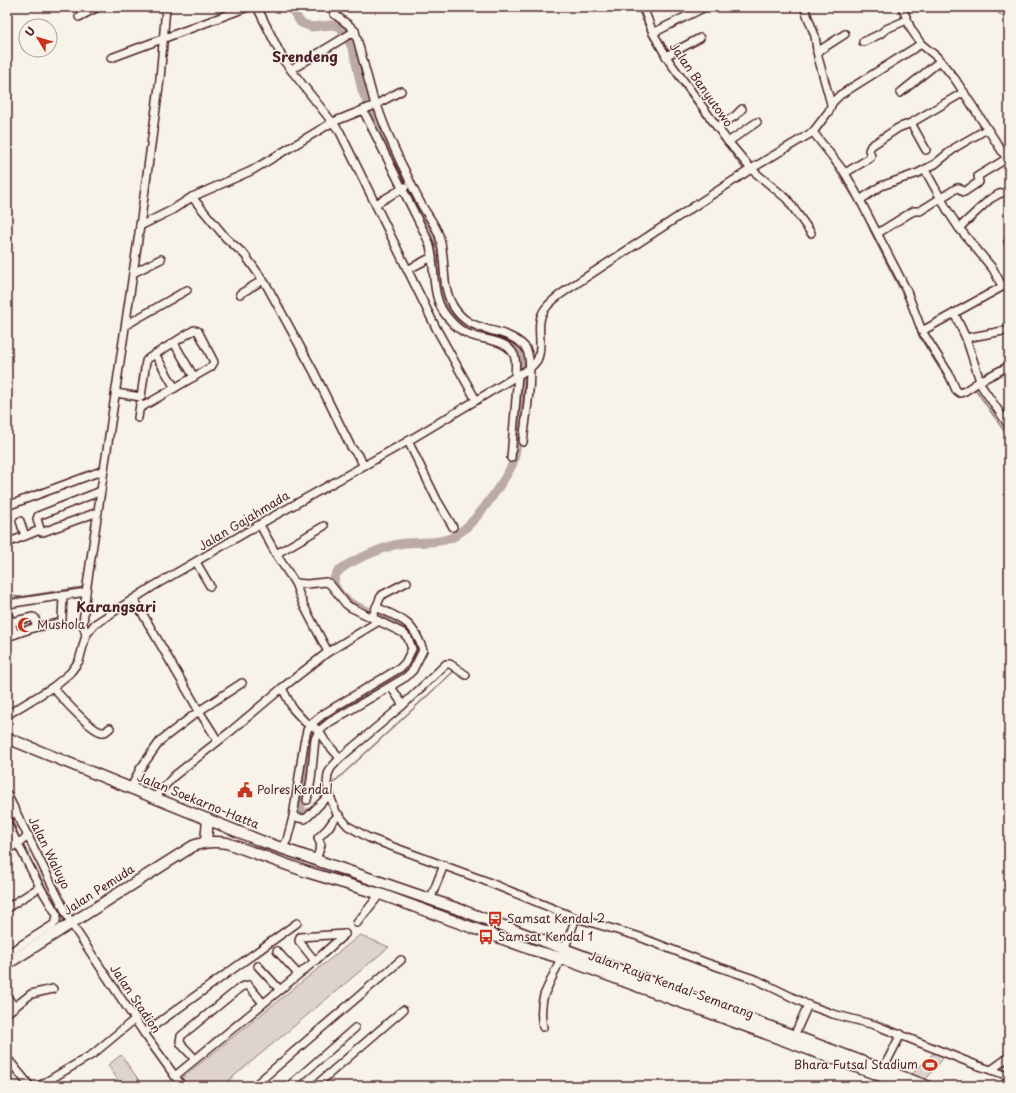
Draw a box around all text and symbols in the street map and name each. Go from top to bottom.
north arrow [18,18,58,58]
text: U [20,23,39,40]
street label: Jalan Banyutowo [666,38,738,131]
district label: Srendeng [272,46,338,67]
street label: Jalan Gajahmada [194,486,293,555]
district label: Karangsari [76,596,156,617]
place label: Mushola [37,615,86,633]
mosque icon: Mushola [16,616,34,634]
street label: Jalan Soekarno-Hatta [135,767,263,833]
place label: Polres Kendal [257,780,333,798]
public building icon: Polres Kendal [236,781,254,799]
street label: Jalan Waluyo [25,813,75,892]
street label: Jalan Pemuda [59,859,138,919]
place label: Samsat Kendal 2 [507,909,605,927]
bus stop icon: Samsat Kendal 2 [486,910,504,928]
place label: Samsat Kendal 1 [498,927,593,945]
bus stop icon: Samsat Kendal 1 [477,928,495,946]
street label: Jalan Raya Kendal-Semarang [586,946,757,1022]
street label: Jalan Stadion [106,960,166,1036]
place label: Bhara Futsal Stadium [794,1055,918,1073]
sports icon: Bhara Futsal Stadium [921,1056,939,1074]

